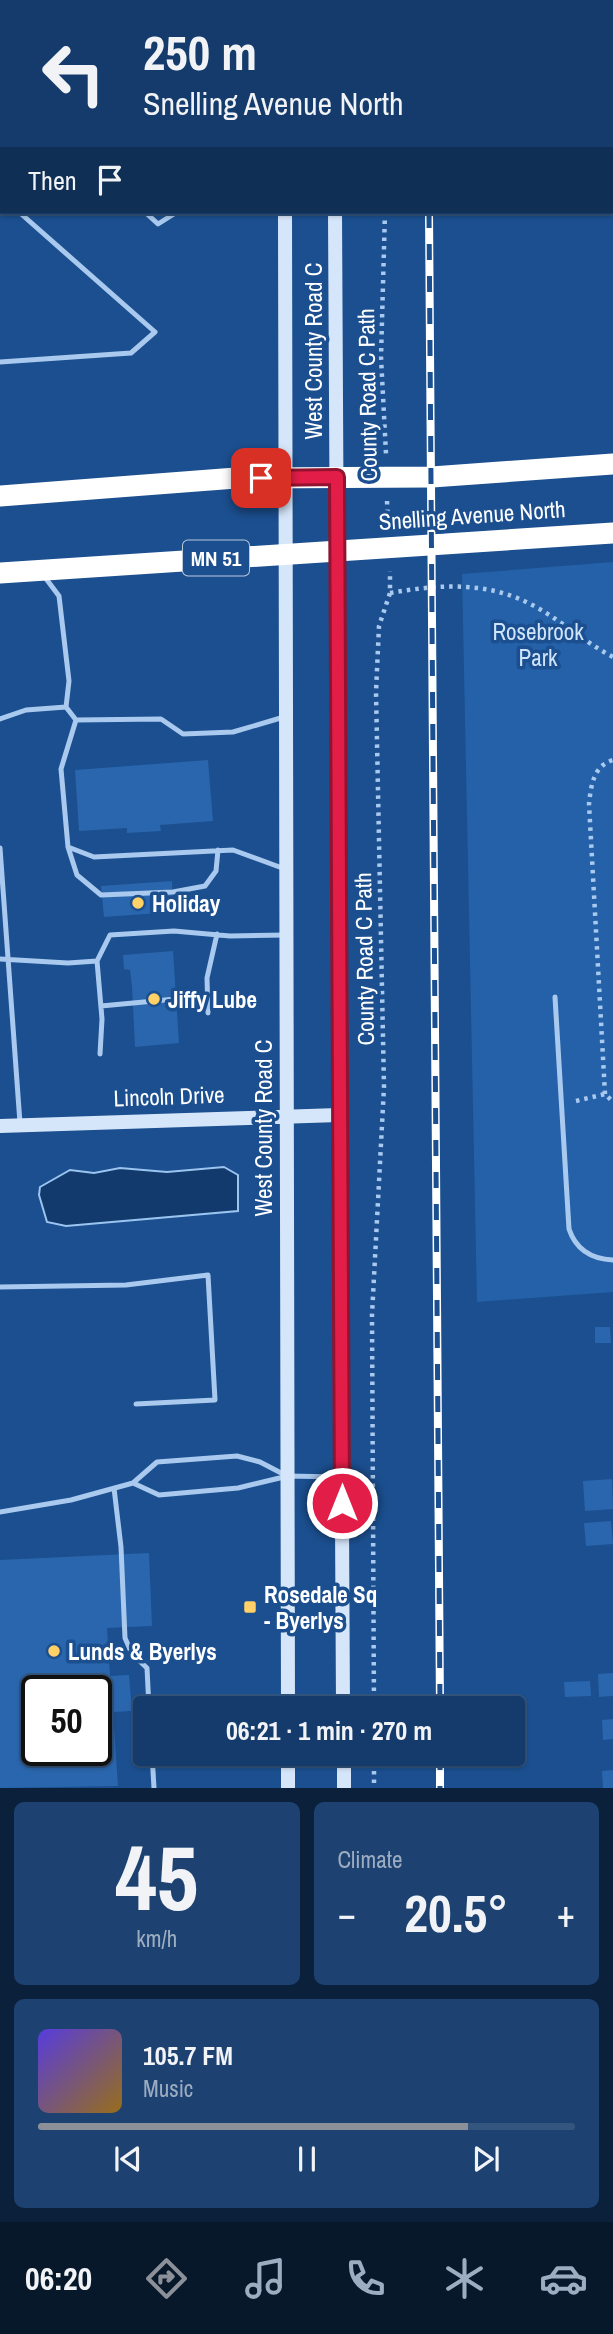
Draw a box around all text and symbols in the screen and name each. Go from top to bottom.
text: 250 m [143,19,257,85]
icon: left [28,28,119,119]
text: Snelling Avenue North [143,82,404,125]
icon: arrive [91,161,129,199]
text: Then [28,163,77,198]
street label: West County Road C [298,263,329,439]
street label: County Road C Path [350,308,384,482]
pin [231,448,291,508]
icon: arrive [242,459,280,497]
street label: Snelling Avenue North [377,493,567,537]
road number: MN 51 [183,540,249,576]
park label: Rosebrook Park [492,616,584,673]
street label: County Road C Path [347,872,381,1046]
place label: Holiday [152,888,221,919]
marker: Holiday [130,895,146,911]
place label: Jiffy Lube [168,984,257,1015]
marker: Jiffy Lube [146,991,162,1007]
street label: West County Road C [248,1040,279,1216]
street label: Lincoln Drive [113,1079,225,1113]
position arrow [305,1466,379,1540]
place label: Rosedale Sq - Byerlys [264,1579,377,1636]
marker: Rosedale Sq - Byerlys [242,1599,258,1615]
place label: Lunds & Byerlys [68,1636,217,1667]
marker: Lunds & Byerlys [46,1643,62,1659]
speed limit sign: 50 [21,1675,112,1766]
text: 06:21 · 1 min · 270 m [226,1713,432,1748]
text: 45 [115,1816,198,1938]
text: Climate [338,1844,402,1875]
text: 20.5° [404,1878,508,1948]
text: − [338,1888,356,1939]
text: + [557,1888,575,1939]
text: km/h [136,1923,177,1954]
text: 105.7 FM [143,2038,233,2073]
text: Music [143,2073,193,2104]
icon: previous [109,2140,147,2178]
icon: pause [288,2140,326,2178]
icon: next [467,2140,505,2178]
icon: directions [142,2254,191,2303]
icon: music [241,2254,290,2303]
icon: phone [341,2254,390,2303]
icon: climate [440,2254,489,2303]
icon: car [539,2254,588,2303]
text: 06:20 [25,2257,92,2300]

